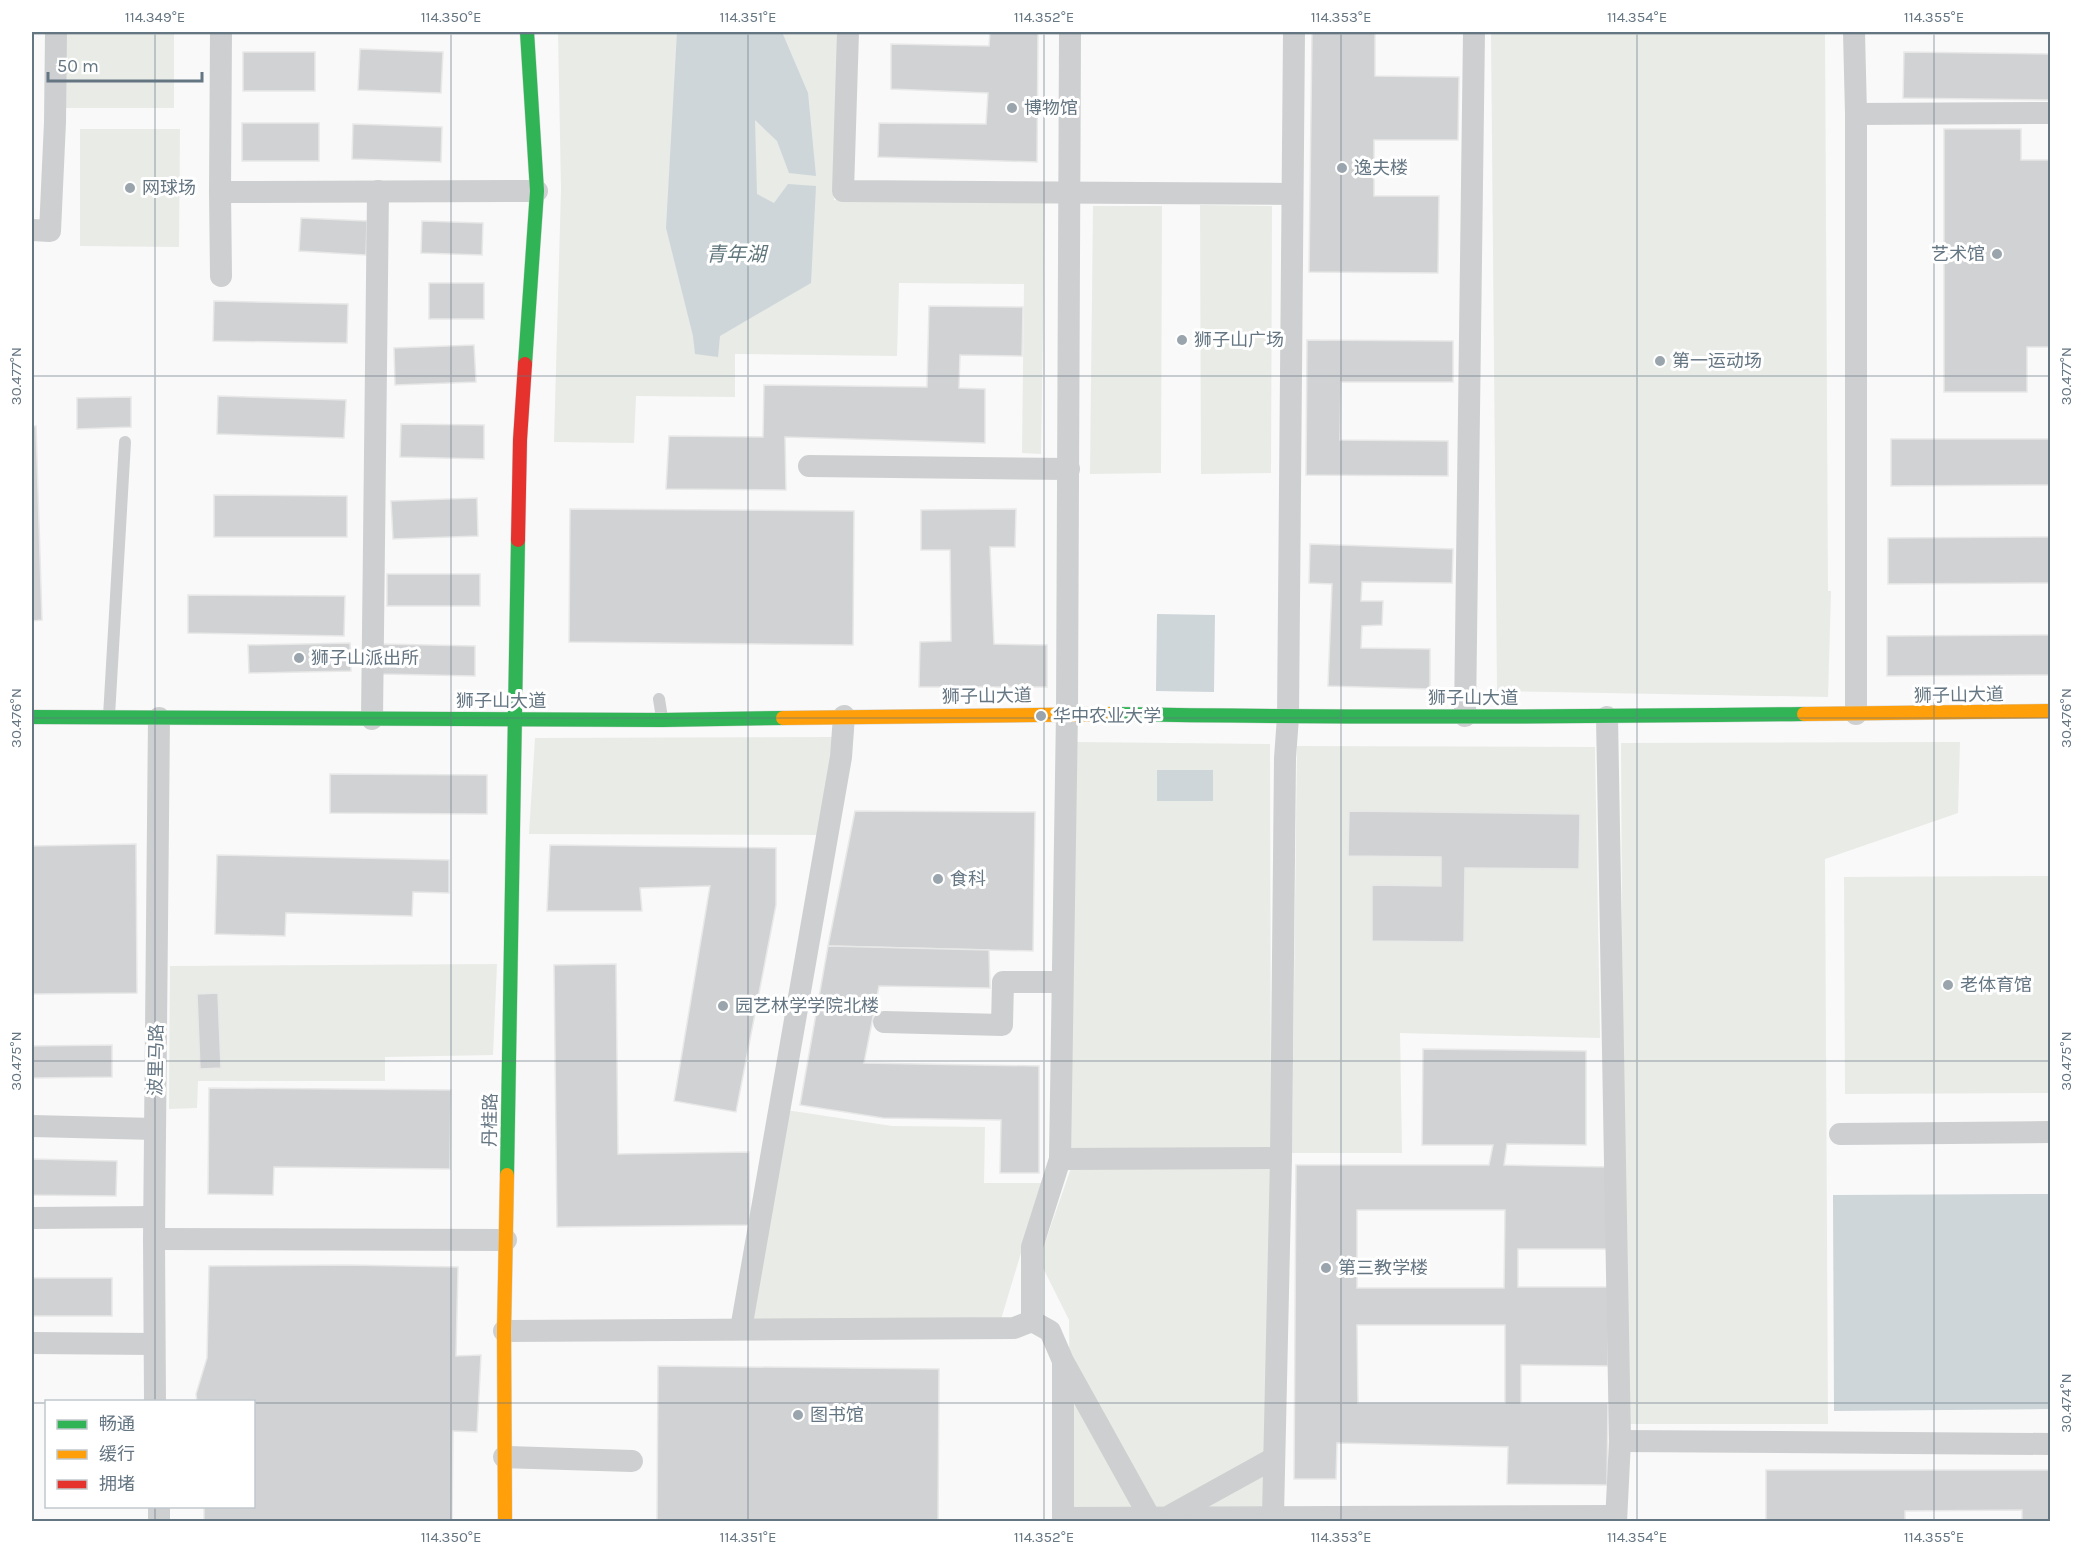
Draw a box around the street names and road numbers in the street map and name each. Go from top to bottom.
street label: 狮子山大道 [1914,683,2004,707]
street label: 狮子山大道 [942,684,1032,708]
street label: 狮子山大道 [1428,687,1518,709]
street label: 狮子山大道 [456,690,546,712]
street label: 波里马路 [144,1024,168,1096]
street label: 丹桂路 [479,1093,501,1147]

